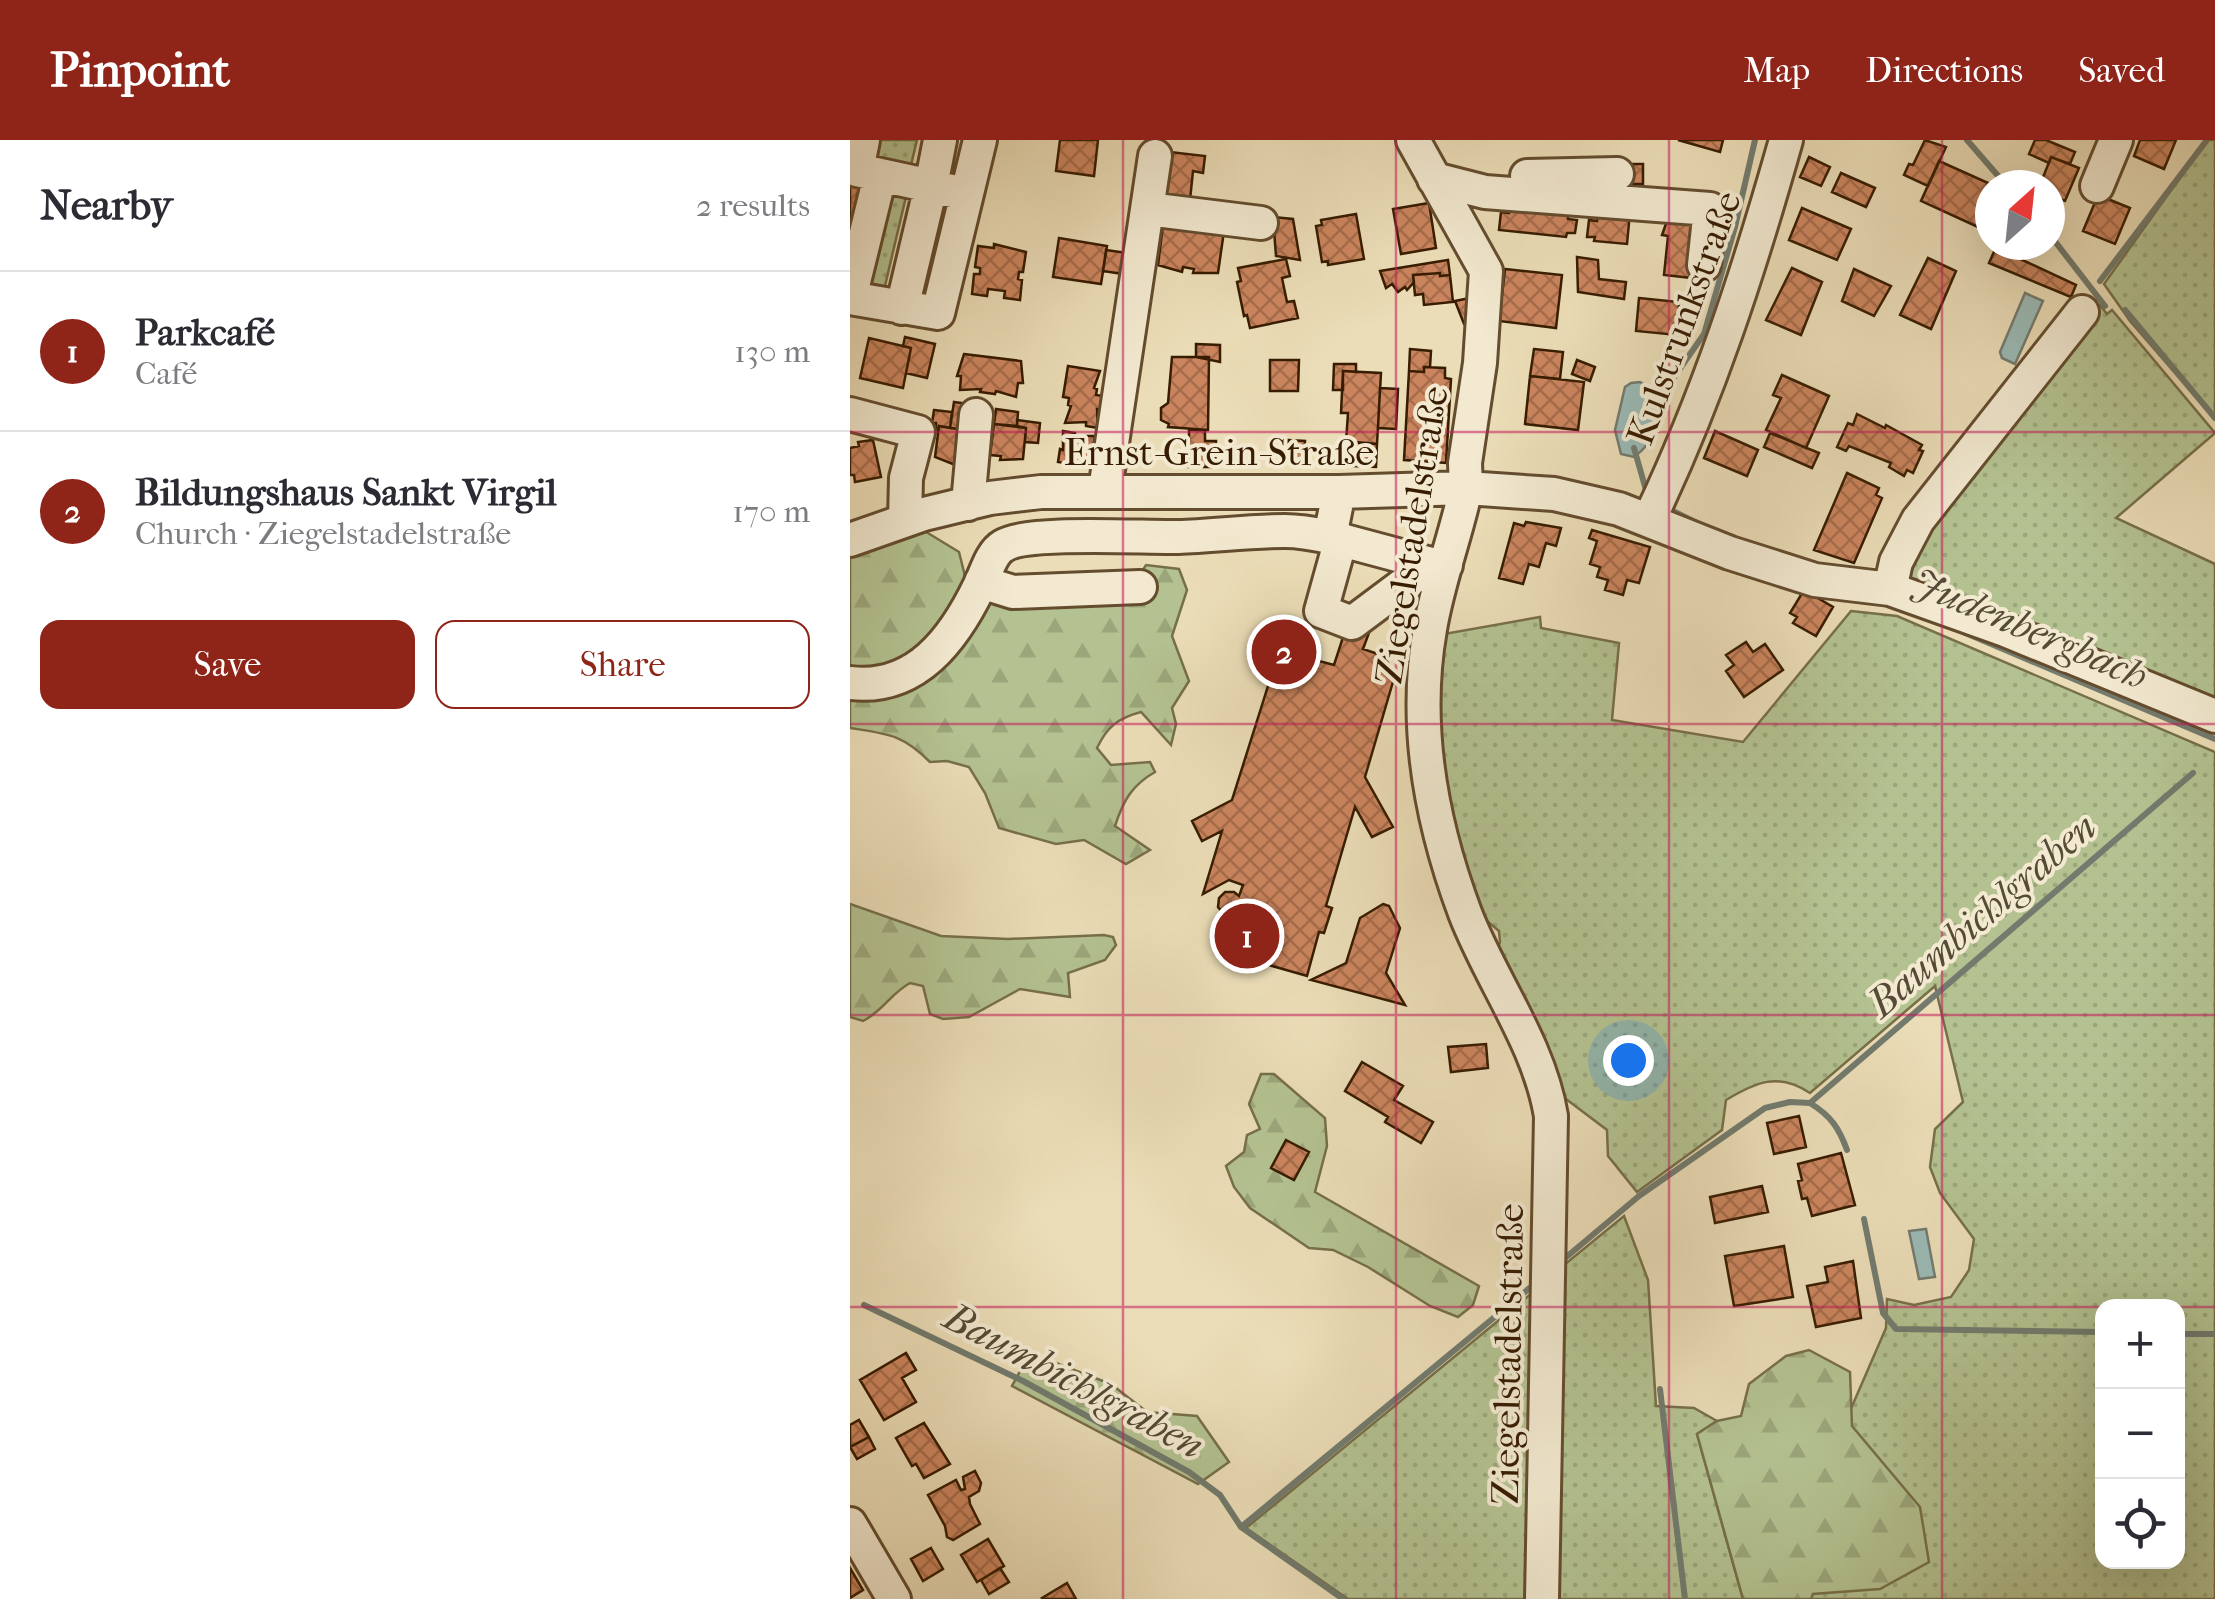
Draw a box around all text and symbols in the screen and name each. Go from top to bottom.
text: Pinpoint [50,42,230,98]
text: Map [1743,50,1810,91]
text: Directions [1865,50,2023,91]
text: Saved [2078,50,2165,91]
north arrow [1975,170,2065,260]
text: Nearby [40,181,172,230]
street label: Kulstrunkstraße [1617,185,1751,451]
text: 2 results [696,187,810,224]
text: Parkcafé [135,310,275,355]
text: 1 [67,333,78,370]
text: 130 m [734,333,810,370]
text: Café [135,355,197,392]
street label: Ziegelstadelstraße [1366,383,1458,687]
street label: Ernst-Grein-Straße [1064,430,1374,475]
text: Bildungshaus Sankt Virgil [135,470,557,515]
text: 2 [64,493,81,530]
text: 170 m [732,493,810,530]
text: Church · Ziegelstadelstraße [135,515,511,552]
water label: Judenbergbach [1906,559,2154,699]
pin: 2 [1252,614,1316,690]
button: Save [40,620,415,709]
button: Share [435,620,810,709]
water label: Baumbichlgraben [1857,804,2105,1028]
pin: 1 [1214,898,1280,974]
your location [1603,1035,1654,1086]
street label: Ziegelstadelstraße [1483,1203,1533,1505]
water label: Baumbichlgraben [935,1292,1211,1469]
map controls [2095,1299,2185,1569]
button: + [2095,1299,2185,1389]
button: − [2095,1389,2185,1479]
button: locate [2095,1479,2185,1569]

